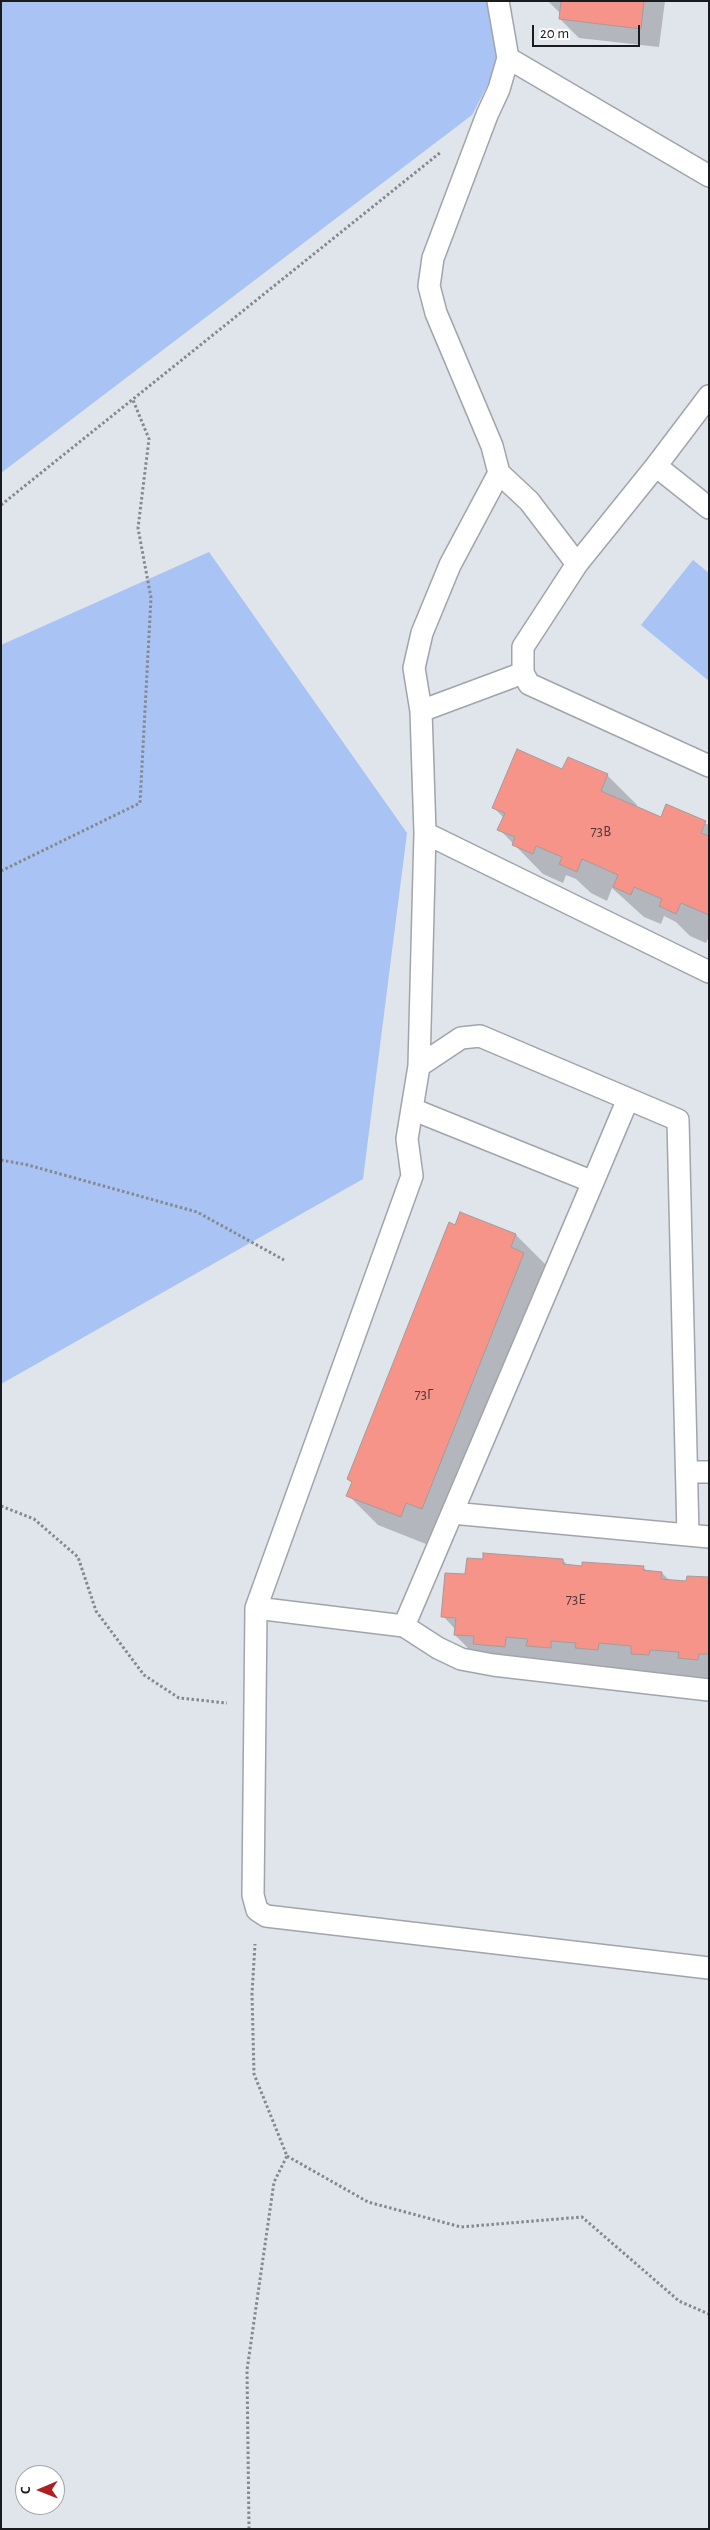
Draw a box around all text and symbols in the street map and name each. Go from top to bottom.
scale bar [535,15,642,47]
text: 20 m [540,26,569,41]
house number: 73В [591,822,611,840]
house number: 73Г [414,1385,434,1403]
house number: 73Е [566,1590,586,1608]
north arrow [15,2465,65,2515]
text: С [19,2486,33,2494]

